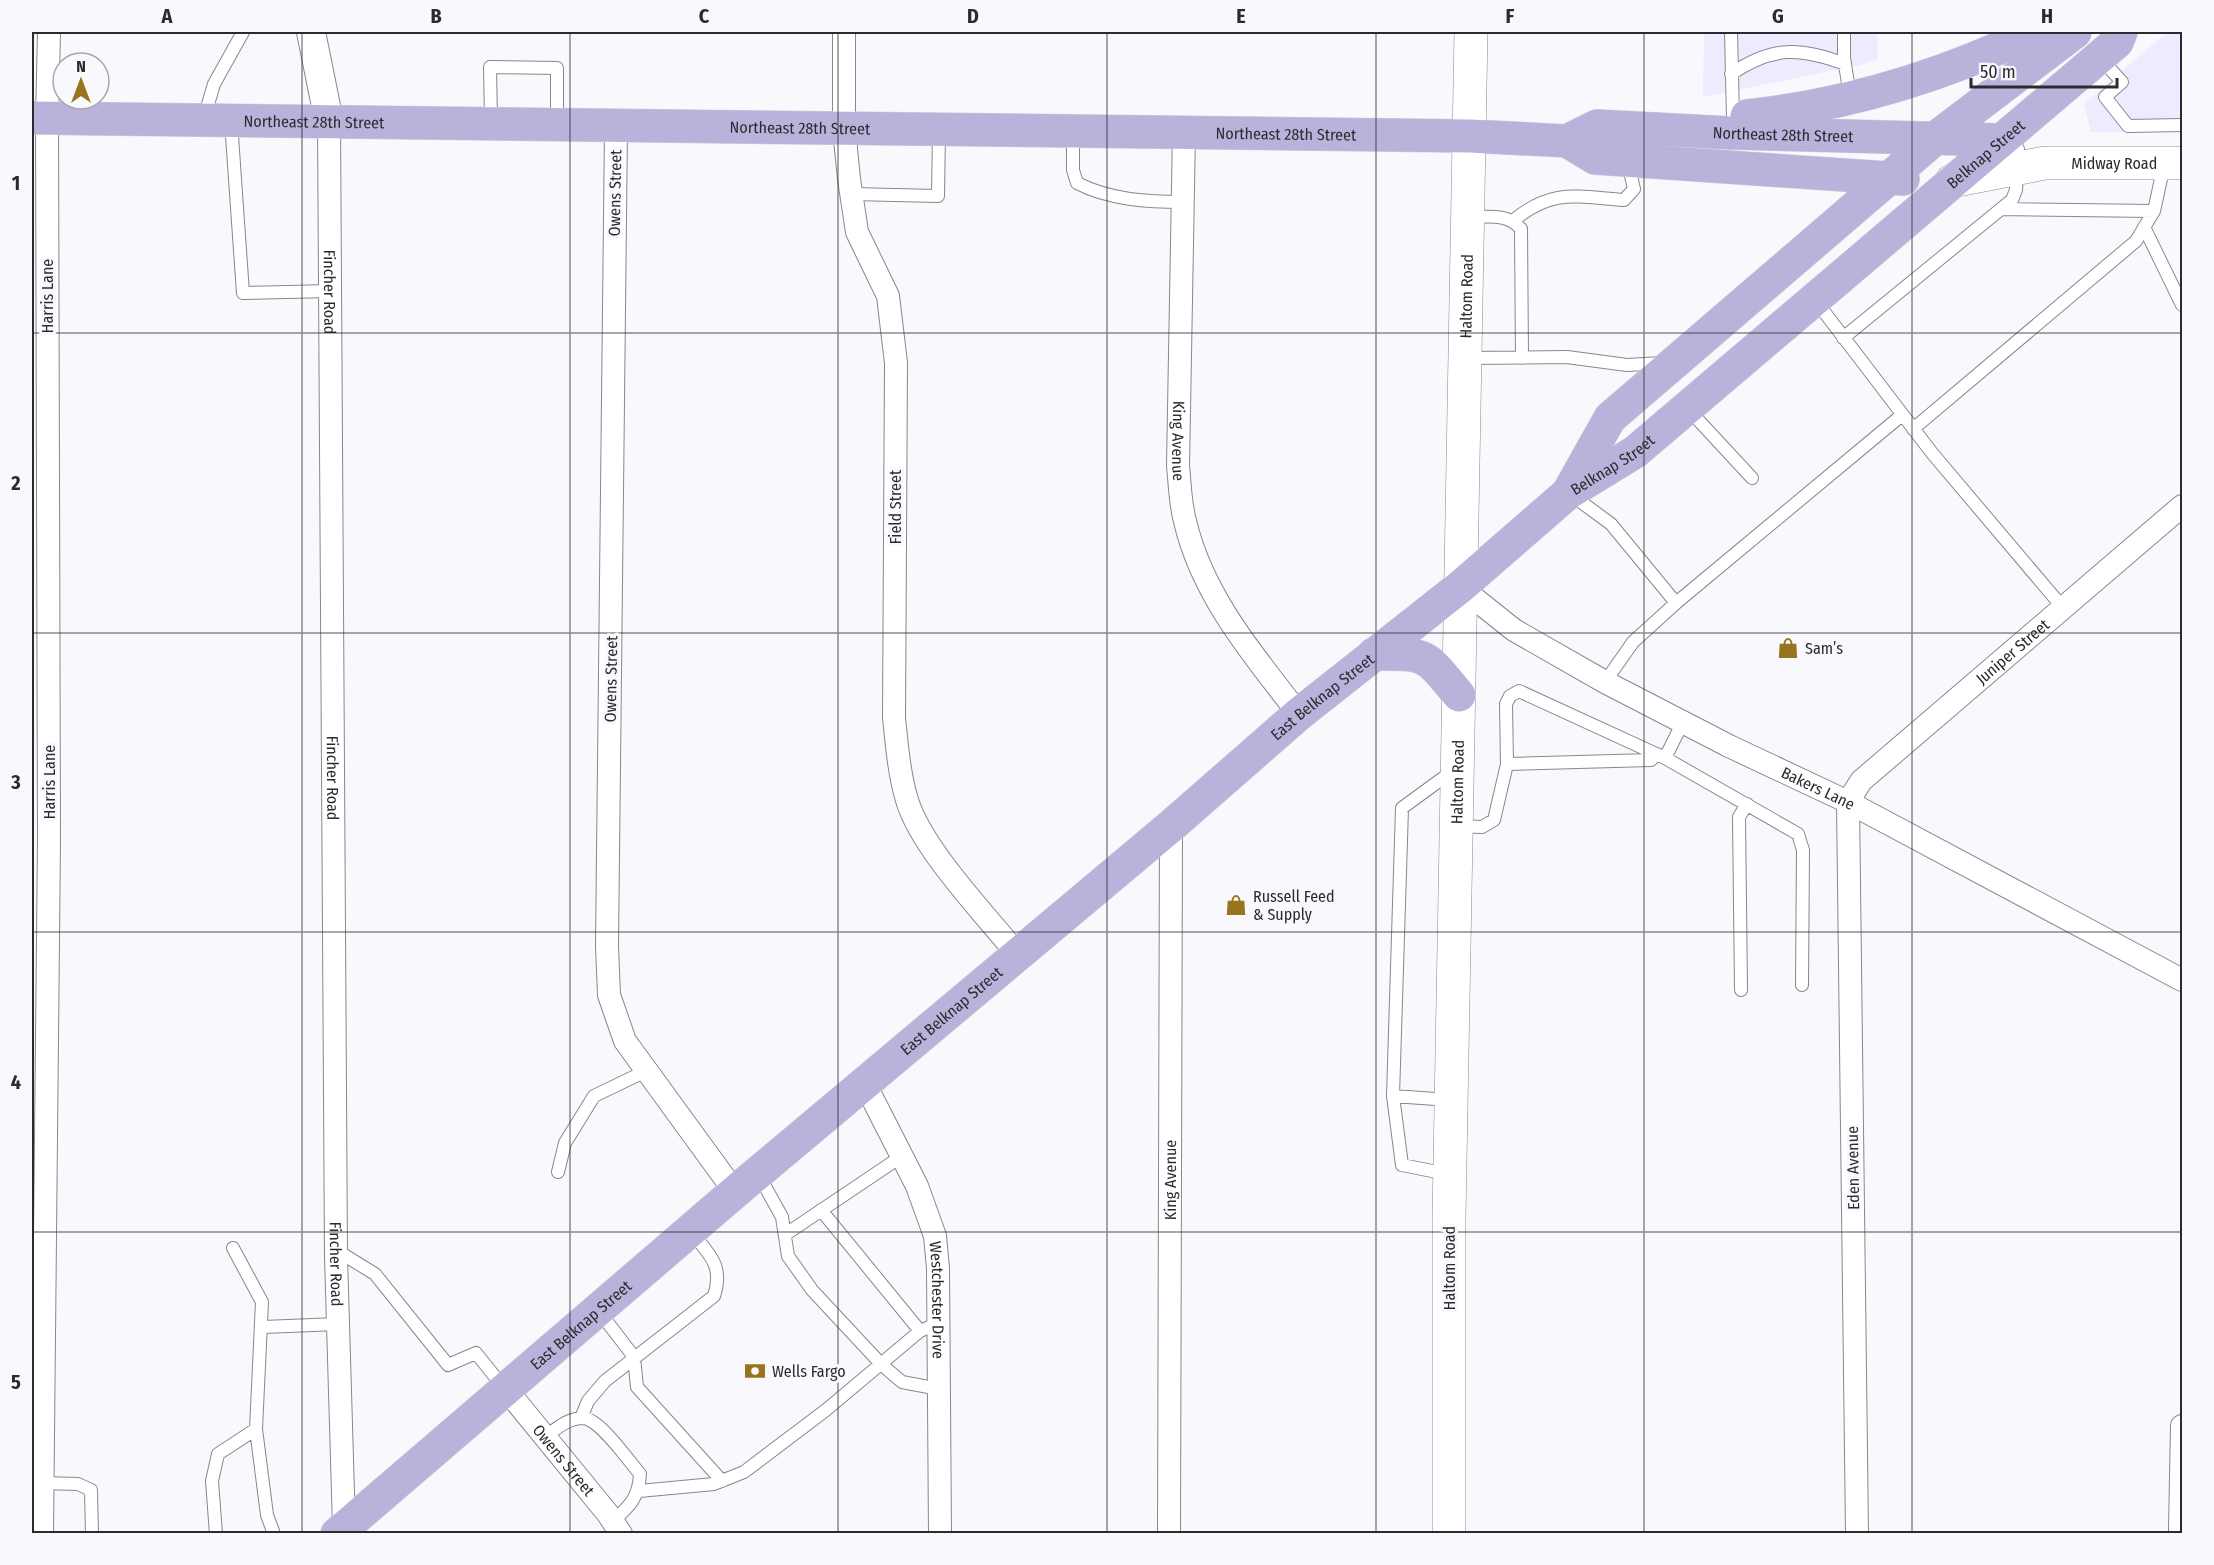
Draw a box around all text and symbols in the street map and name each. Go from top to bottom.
text: A [161,4,174,28]
text: B [430,4,442,28]
text: C [699,4,710,28]
text: D [967,4,979,28]
text: E [1236,4,1246,28]
text: F [1506,4,1515,28]
text: G [1772,4,1784,28]
text: H [2041,4,2053,28]
north arrow [51,51,111,111]
scale bar [1971,51,2116,89]
text: N [76,57,86,76]
text: 50 m [1980,61,2016,83]
street label: Northeast 28th Street [244,111,385,132]
street label: Belknap Street [1943,115,2029,192]
street label: Northeast 28th Street [730,117,871,138]
street label: Northeast 28th Street [1215,123,1357,144]
street label: Northeast 28th Street [1712,123,1854,146]
street label: Owens Street [605,149,625,237]
street label: Midway Road [2071,154,2157,173]
text: 1 [12,171,20,195]
street label: Fincher Road [320,250,340,334]
street label: Haltom Road [1456,254,1476,338]
street label: Harris Lane [38,259,57,333]
street label: King Avenue [1168,401,1189,482]
street label: Belknap Street [1567,430,1659,499]
street label: Field Street [886,469,905,544]
text: 2 [10,471,21,495]
street label: Juniper Street [1972,614,2053,688]
street label: Owens Street [601,635,621,723]
shop icon: Sam’s [1776,636,1800,660]
place label: Sam’s [1805,639,1843,658]
street label: East Belknap Street [1267,649,1378,744]
street label: Fincher Road [323,736,343,820]
street label: Haltom Road [1447,740,1467,824]
street label: Harris Lane [40,745,59,819]
street label: Bakers Lane [1778,763,1858,814]
text: 3 [10,770,21,794]
place label: Russell Feed & Supply [1253,887,1335,924]
shop icon: Russell Feed & Supply [1224,893,1248,917]
street label: East Belknap Street [896,962,1007,1059]
text: 4 [11,1070,21,1094]
street label: Eden Avenue [1843,1126,1863,1210]
street label: King Avenue [1160,1140,1180,1220]
street label: Fincher Road [326,1222,347,1307]
street label: Haltom Road [1440,1226,1459,1310]
street label: Westchester Drive [926,1240,948,1359]
street label: East Belknap Street [526,1276,635,1373]
bank icon: Wells Fargo [743,1359,767,1383]
place label: Wells Fargo [772,1362,846,1381]
text: 5 [11,1370,21,1394]
street label: Owens Street [529,1420,599,1500]

